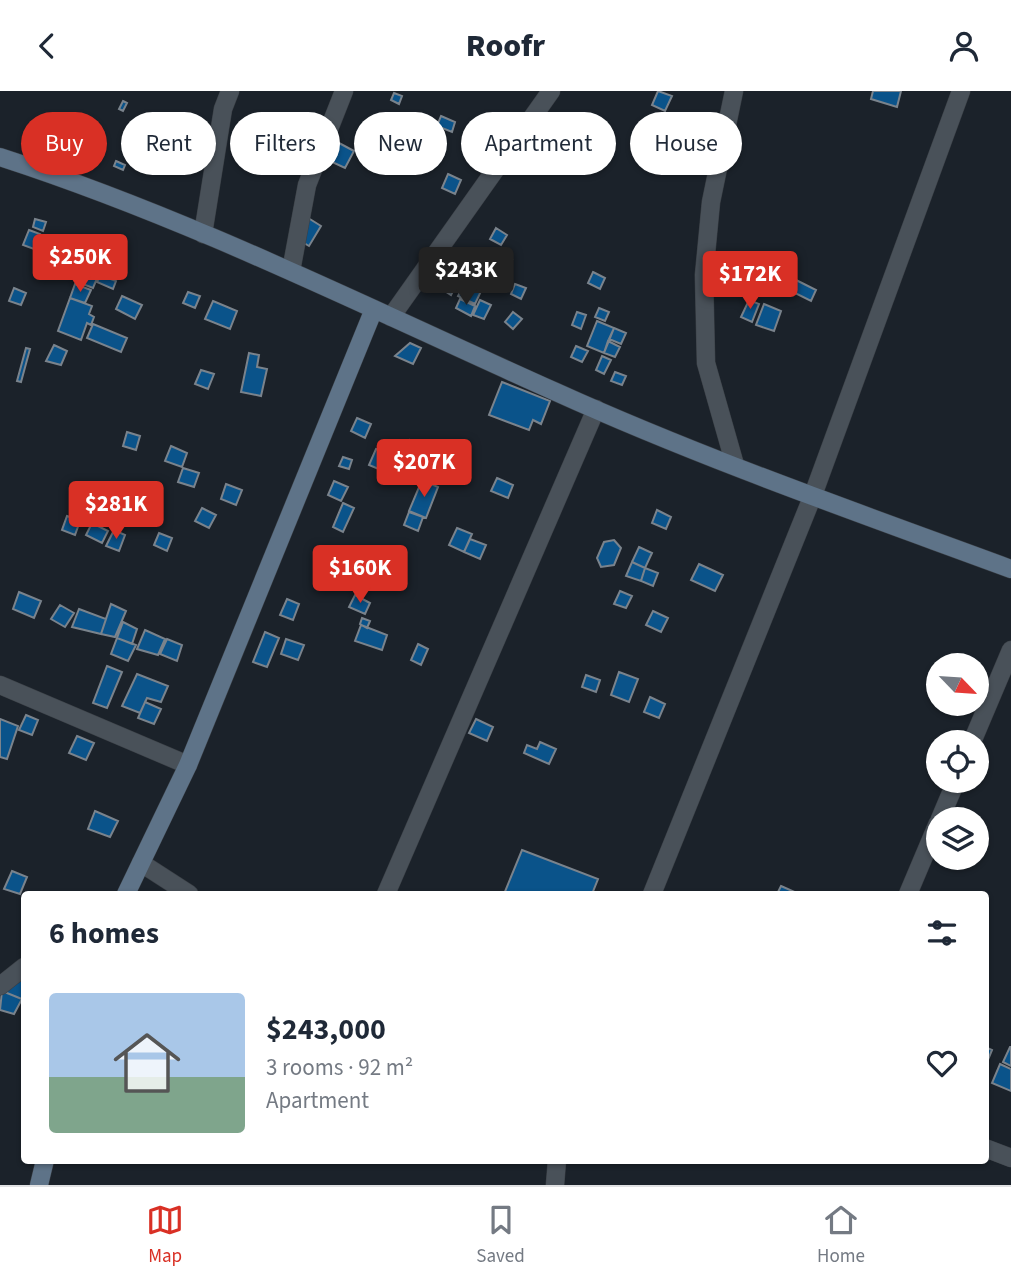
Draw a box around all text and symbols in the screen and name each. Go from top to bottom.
text: Roofr [466,23,545,69]
icon: back [28,27,66,65]
icon: person [945,27,983,65]
chip: Buy [21,112,107,175]
chip: Rent [121,112,216,175]
chip: Filters [230,112,340,175]
chip: New [354,112,447,175]
chip: Apartment [461,112,616,175]
chip: House [630,112,742,175]
pin: $250K [31,235,129,294]
text: $250K [49,240,111,273]
pin: $243K [417,247,515,307]
pin: $172K [701,251,799,311]
text: $243K [435,253,497,286]
text: $172K [719,257,781,290]
pin: $207K [375,439,473,499]
text: $207K [393,445,455,478]
pin: $281K [67,482,165,541]
text: $281K [85,487,147,520]
pin: $160K [311,545,409,605]
text: $160K [329,551,391,584]
north arrow [926,653,989,716]
map controls [926,653,989,870]
button: locate [926,730,989,793]
button: layers [926,807,989,870]
text: 6 homes [49,912,159,955]
icon: filters [923,914,961,952]
text: $243,000 [266,1008,386,1051]
icon: home [105,1021,189,1105]
icon: heart [923,1044,961,1082]
text: 3 rooms · 92 m² [266,1051,413,1084]
text: Apartment [266,1084,369,1117]
tab: Map [146,1201,184,1270]
tab: Saved [476,1201,525,1270]
tab: Home [817,1201,865,1270]

